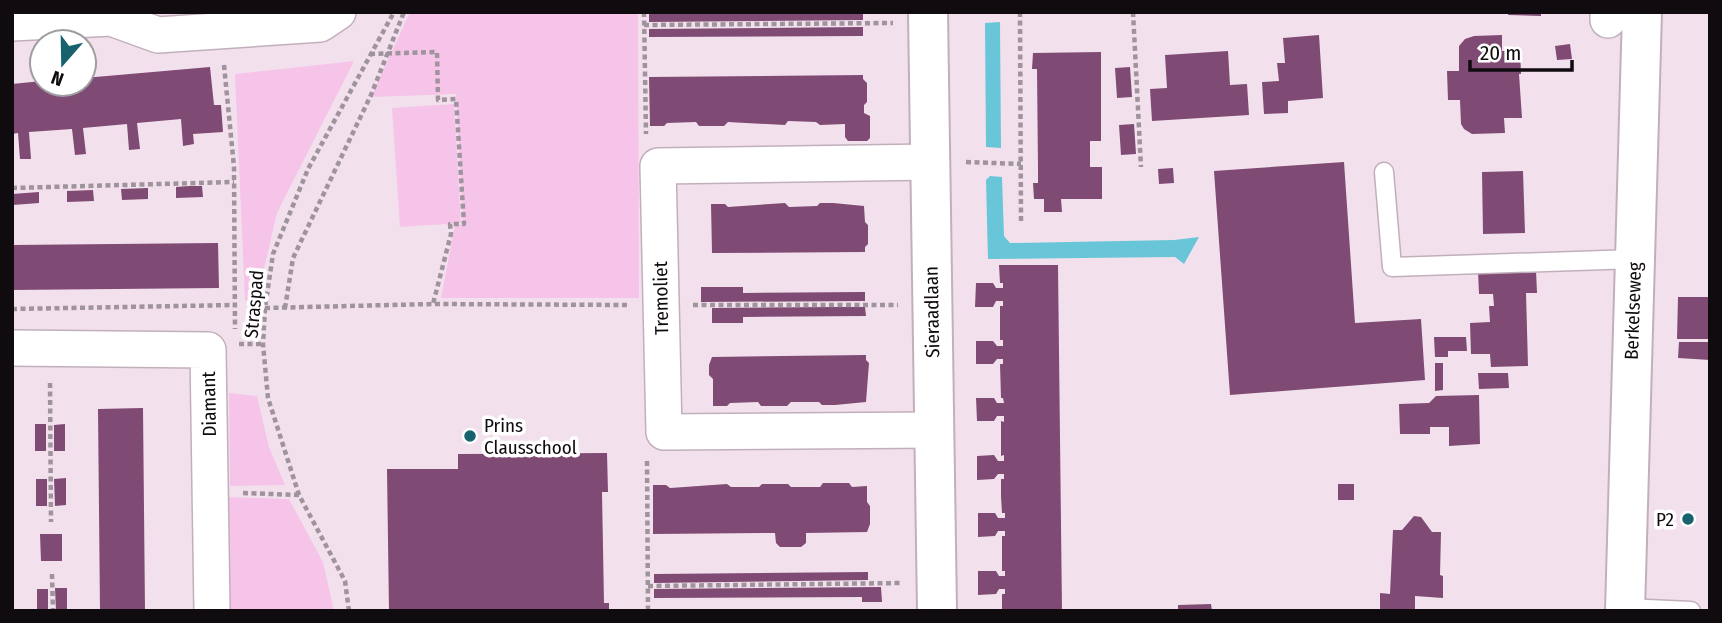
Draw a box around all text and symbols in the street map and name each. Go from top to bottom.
north arrow [28,28,98,98]
scale bar [1470,28,1572,72]
text: 20 m [1480,40,1521,66]
text: N [48,66,67,91]
street label: Tremoliet [649,260,673,335]
street label: Berkelseweg [1620,262,1646,360]
street label: Sieraadlaan [920,266,944,358]
street label: Straspad [240,269,268,339]
street label: Diamant [197,370,221,437]
place label: Prins Clausschool [484,414,577,459]
marker: Prins Clausschool [462,428,478,444]
place label: P2 [1656,508,1674,531]
marker: P2 [1680,511,1696,527]

